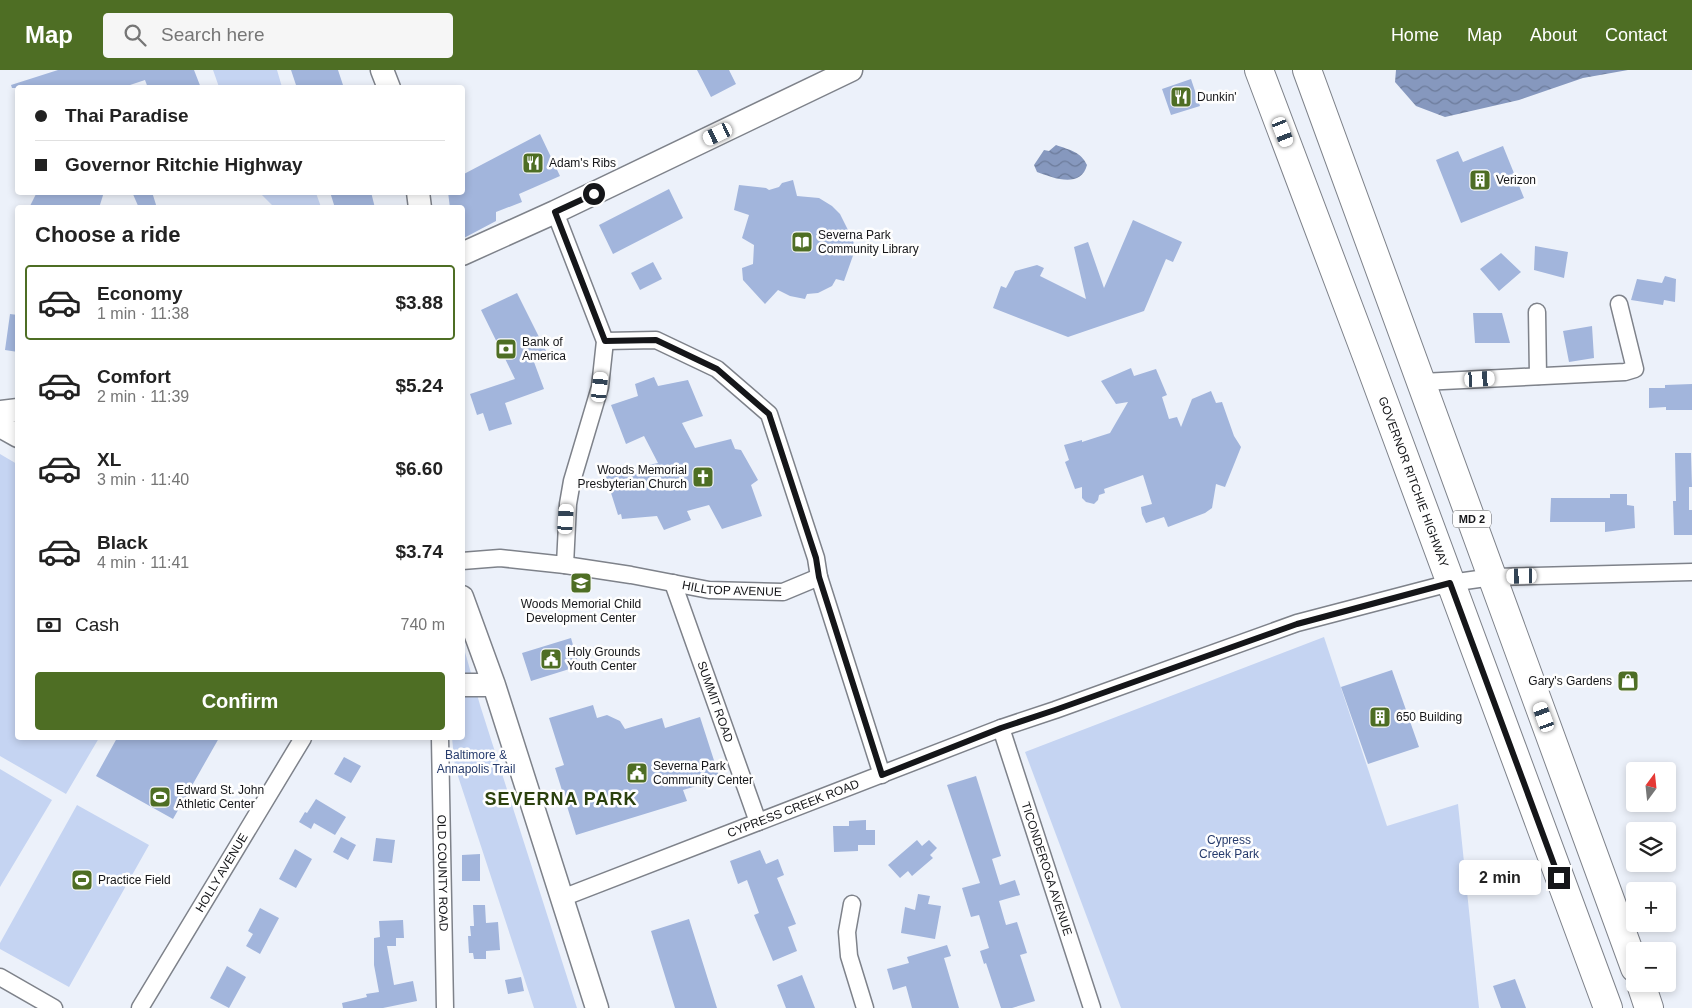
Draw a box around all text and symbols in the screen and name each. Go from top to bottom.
search box [103,13,453,58]
text: Map [25,21,73,48]
icon: search [121,21,149,49]
text: Search here [161,24,265,45]
text: Home [1391,25,1439,45]
text: Map [1467,25,1502,45]
text: About [1530,25,1577,45]
text: Contact [1605,25,1667,45]
restaurant icon: Dunkin' [1169,85,1193,109]
place label: Dunkin' [1197,90,1237,104]
text: Thai Paradise [65,105,189,126]
car [1270,115,1295,149]
car [701,121,734,147]
restaurant icon: Adam's Ribs [521,151,545,175]
text: Governor Ritchie Highway [65,154,303,175]
place label: Adam's Ribs [549,156,616,170]
building icon: Verizon [1468,168,1492,192]
place label: Verizon [1496,173,1536,187]
route start [583,183,605,205]
text: Choose a ride [35,222,180,247]
place label: Severna Park Community Library [818,228,919,256]
library icon: Severna Park Community Library [790,230,814,254]
icon: car [37,280,82,325]
text: Economy [97,283,183,304]
text: $3.88 [395,292,443,313]
text: 1 min · 11:38 [97,305,189,322]
place label: Bank of America [522,335,566,363]
bank icon: Bank of America [494,337,518,361]
icon: car [37,363,82,408]
text: Comfort [97,366,171,387]
car [590,371,609,403]
car [1464,371,1495,387]
text: $5.24 [395,375,443,396]
text: 2 min · 11:39 [97,388,189,405]
street label: GOVERNOR RITCHIE HIGHWAY [1376,395,1451,569]
icon: car [37,446,82,491]
text: XL [97,449,121,470]
text: $6.60 [395,458,443,479]
place label: Woods Memorial Presbyterian Church [578,463,687,491]
church icon: Woods Memorial Presbyterian Church [691,465,715,489]
text: 3 min · 11:40 [97,471,189,488]
car [557,504,574,534]
road number: MD 2 [1453,510,1491,528]
icon: car [37,529,82,574]
text: Black [97,532,148,553]
text: $3.74 [395,541,443,562]
text: 4 min · 11:41 [97,554,189,571]
car [1506,568,1537,584]
school or university icon: Woods Memorial Child Development Center [569,571,593,595]
street label: HILLTOP AVENUE [681,578,782,599]
place label: Woods Memorial Child Development Center [521,597,641,625]
icon: cash [35,611,63,639]
text: Cash [75,614,119,635]
text: 740 m [401,616,445,633]
place label: Holy Grounds Youth Center [567,645,640,673]
public building icon: Holy Grounds Youth Center [539,647,563,671]
street label: SUMMIT ROAD [694,659,736,745]
shop icon: Gary's Gardens [1616,669,1640,693]
button: Confirm [35,672,445,730]
place label: Gary's Gardens [1528,674,1612,688]
car [1531,700,1556,734]
building icon: 650 Building [1368,705,1392,729]
place label: 650 Building [1396,710,1462,724]
park label: Baltimore & Annapolis Trail [437,748,515,776]
place label: Severna Park Community Center [653,759,753,787]
public building icon: Severna Park Community Center [625,761,649,785]
north arrow [1626,762,1676,812]
map controls [1626,762,1676,992]
street label: CYPRESS CREEK ROAD [725,776,861,840]
place label: Edward St. John Athletic Center [176,783,264,811]
sports icon: Edward St. John Athletic Center [148,785,172,809]
district label: SEVERNA PARK [484,789,638,809]
street label: TICONDEROGA AVENUE [1018,800,1075,937]
street label: OLD COUNTY ROAD [434,815,451,932]
button: layers [1626,822,1676,872]
street label: HOLLY AVENUE [193,831,251,915]
park label: Cypress Creek Park [1199,833,1260,861]
callout: 2 min [1459,860,1542,896]
route end [1548,867,1570,889]
sports icon: Practice Field [70,868,94,892]
text: 2 min [1479,869,1521,886]
place label: Practice Field [98,873,171,887]
button: + [1626,882,1676,932]
button: − [1626,942,1676,992]

